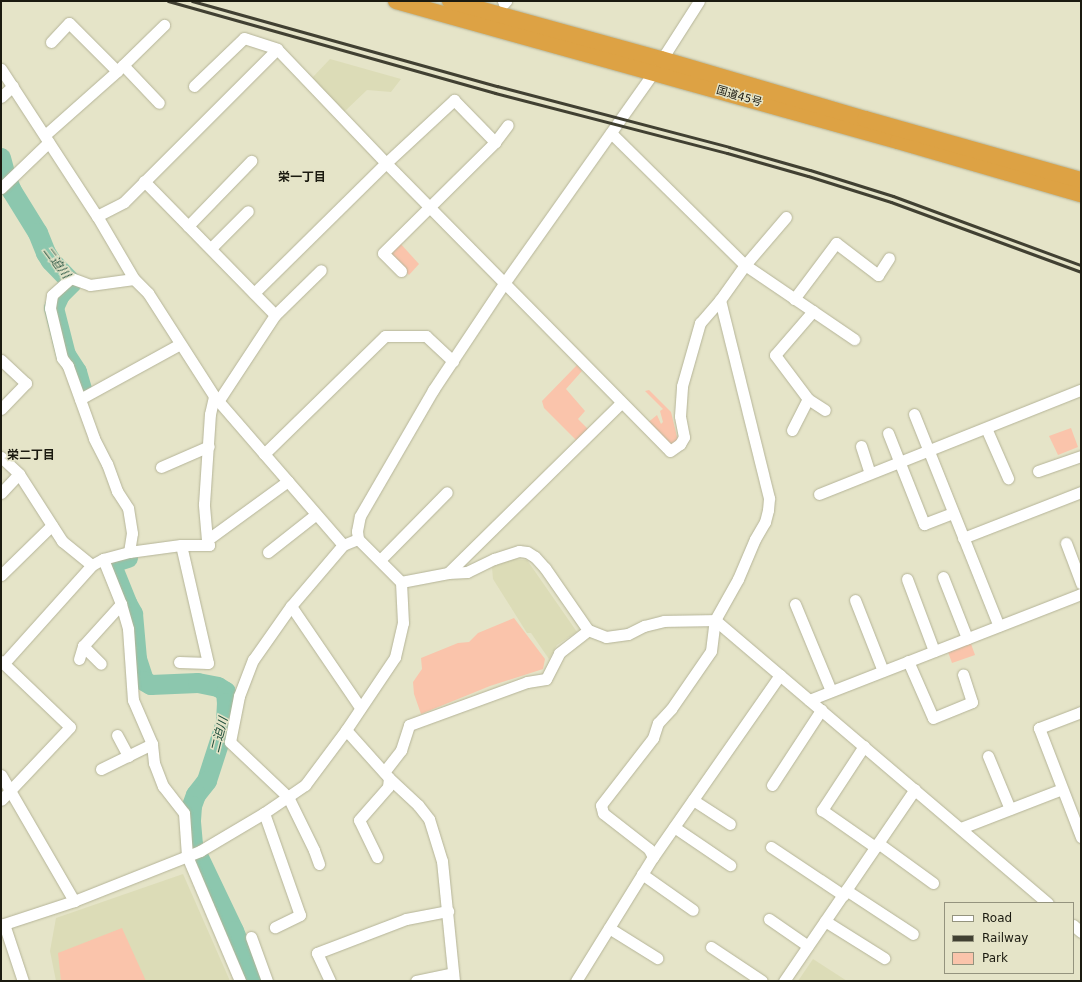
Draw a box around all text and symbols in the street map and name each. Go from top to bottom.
street label: 国道45号 [715,84,763,110]
district label: 栄一丁目 [278,171,326,185]
water label: 二迫川 [39,244,73,282]
district label: 栄二丁目 [7,449,55,463]
water label: 二迫川 [209,716,231,754]
legend [944,902,1074,974]
text: Road [982,911,1012,925]
text: Railway [982,931,1028,945]
text: Park [982,951,1008,965]

